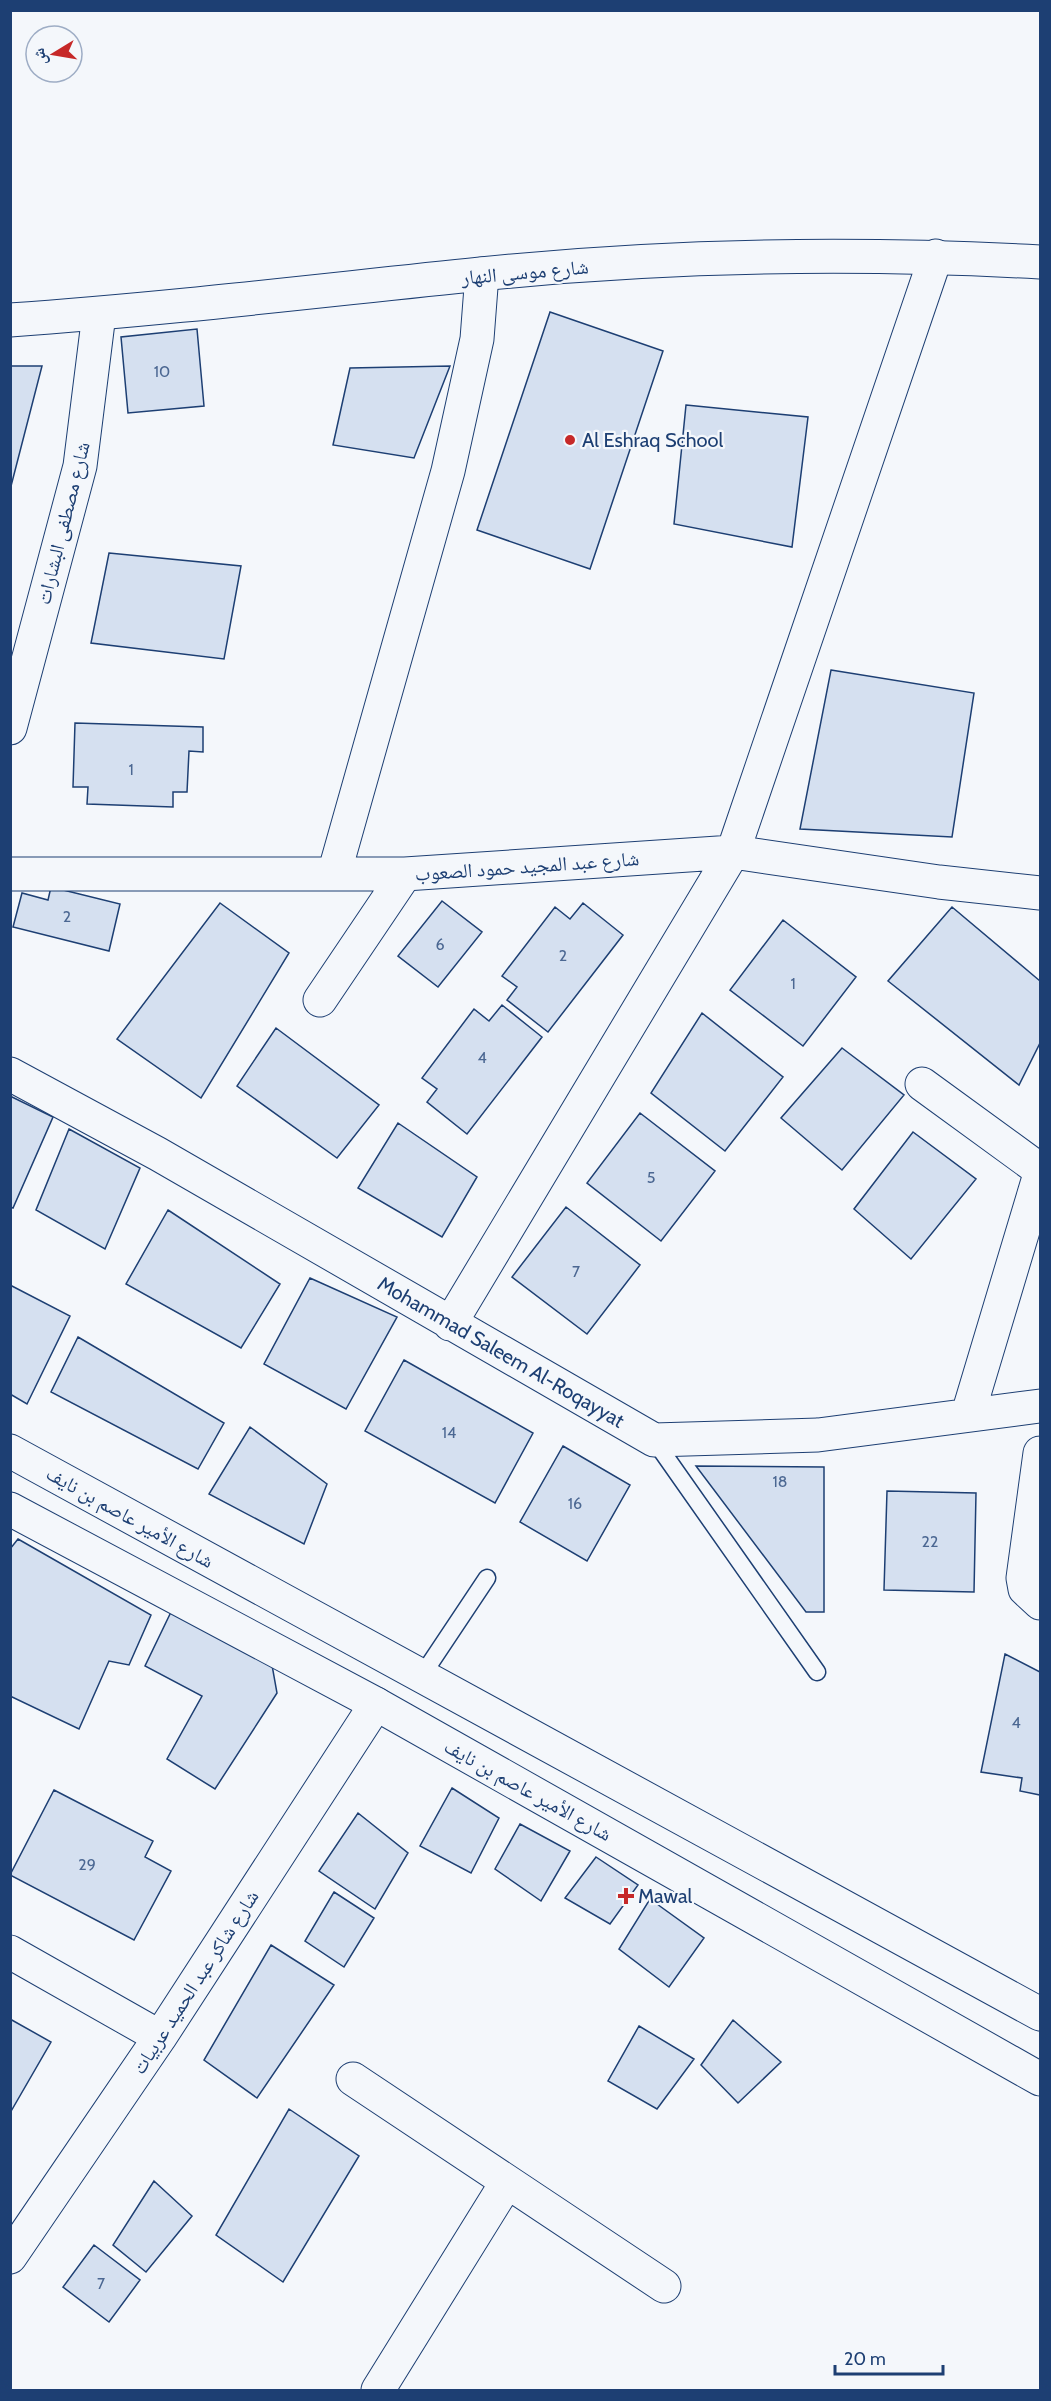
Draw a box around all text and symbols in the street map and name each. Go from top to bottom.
north arrow [24,24,84,84]
text: ش [29,47,51,67]
street label: شارع موسى النهار [459,254,590,291]
house number: 10 [154,362,170,381]
place label: Al Eshraq School [582,428,724,452]
marker: Al Eshraq School [563,433,577,447]
street label: شارع مصطفى البشارات [31,439,96,607]
house number: 1 [128,760,134,779]
street label: شارع عبد المجيد حمود الصعوب [414,846,640,887]
house number: 2 [63,907,71,926]
house number: 6 [435,935,445,954]
house number: 2 [559,946,567,965]
house number: 1 [790,974,796,993]
house number: 4 [477,1048,487,1067]
house number: 5 [647,1168,655,1187]
house number: 7 [572,1262,580,1281]
street label: Mohammad Saleem Al-Roqayyat [373,1271,629,1433]
house number: 14 [442,1423,456,1442]
street label: شارع الأمير عاصم بن نايف [41,1461,218,1575]
house number: 18 [773,1472,787,1491]
house number: 16 [568,1494,582,1513]
house number: 22 [922,1532,938,1551]
house number: 4 [1011,1713,1021,1732]
street label: شارع الأمير عاصم بن نايف [439,1734,616,1848]
house number: 29 [78,1855,96,1874]
place label: Mawal [638,1884,692,1908]
street label: شارع شاكر عبد الحميد عربيات [126,1885,264,2079]
marker: Mawal [619,1889,633,1903]
house number: 7 [97,2274,105,2293]
scale bar [835,2338,943,2376]
text: 20 m [844,2348,886,2370]

